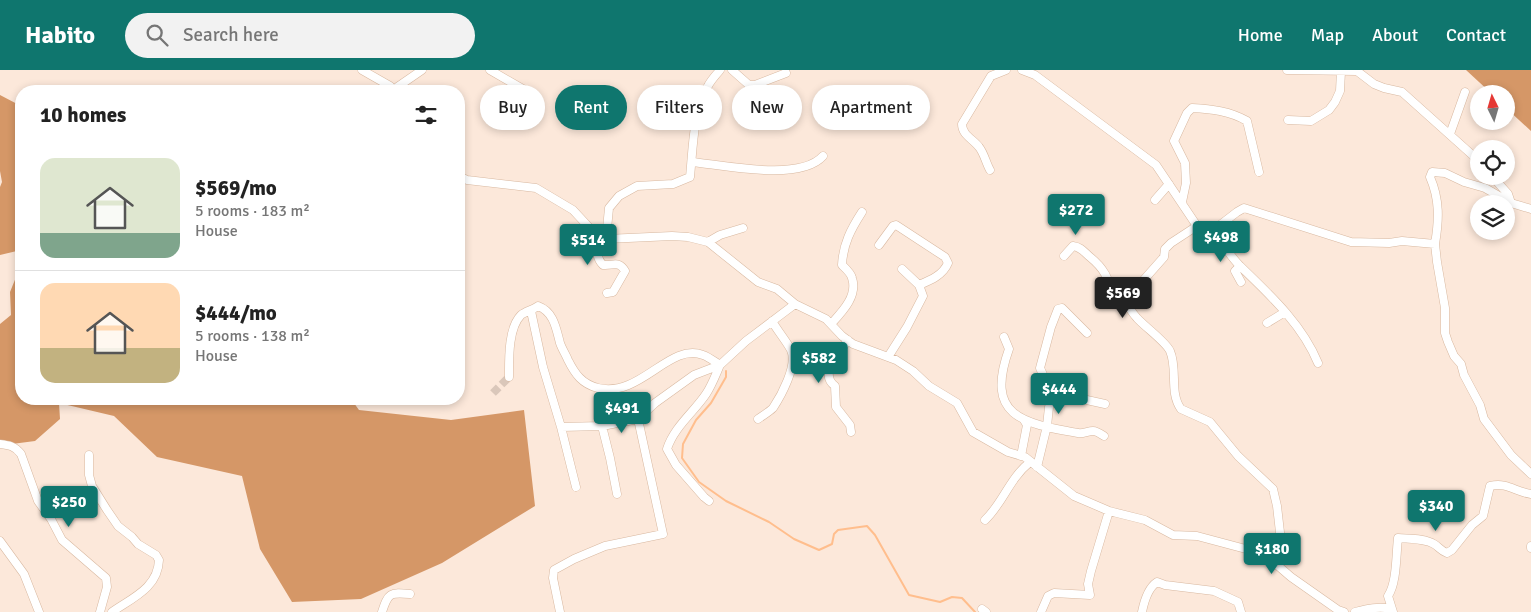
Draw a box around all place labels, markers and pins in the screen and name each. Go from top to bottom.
pin: $272 [1046,194,1106,236]
pin: $498 [1191,220,1251,263]
pin: $514 [558,224,618,266]
pin: $569 [1093,276,1153,319]
pin: $582 [789,342,849,384]
pin: $444 [1029,372,1089,415]
pin: $491 [592,392,652,434]
pin: $250 [39,486,99,528]
pin: $340 [1406,490,1466,532]
pin: $180 [1242,532,1302,575]

